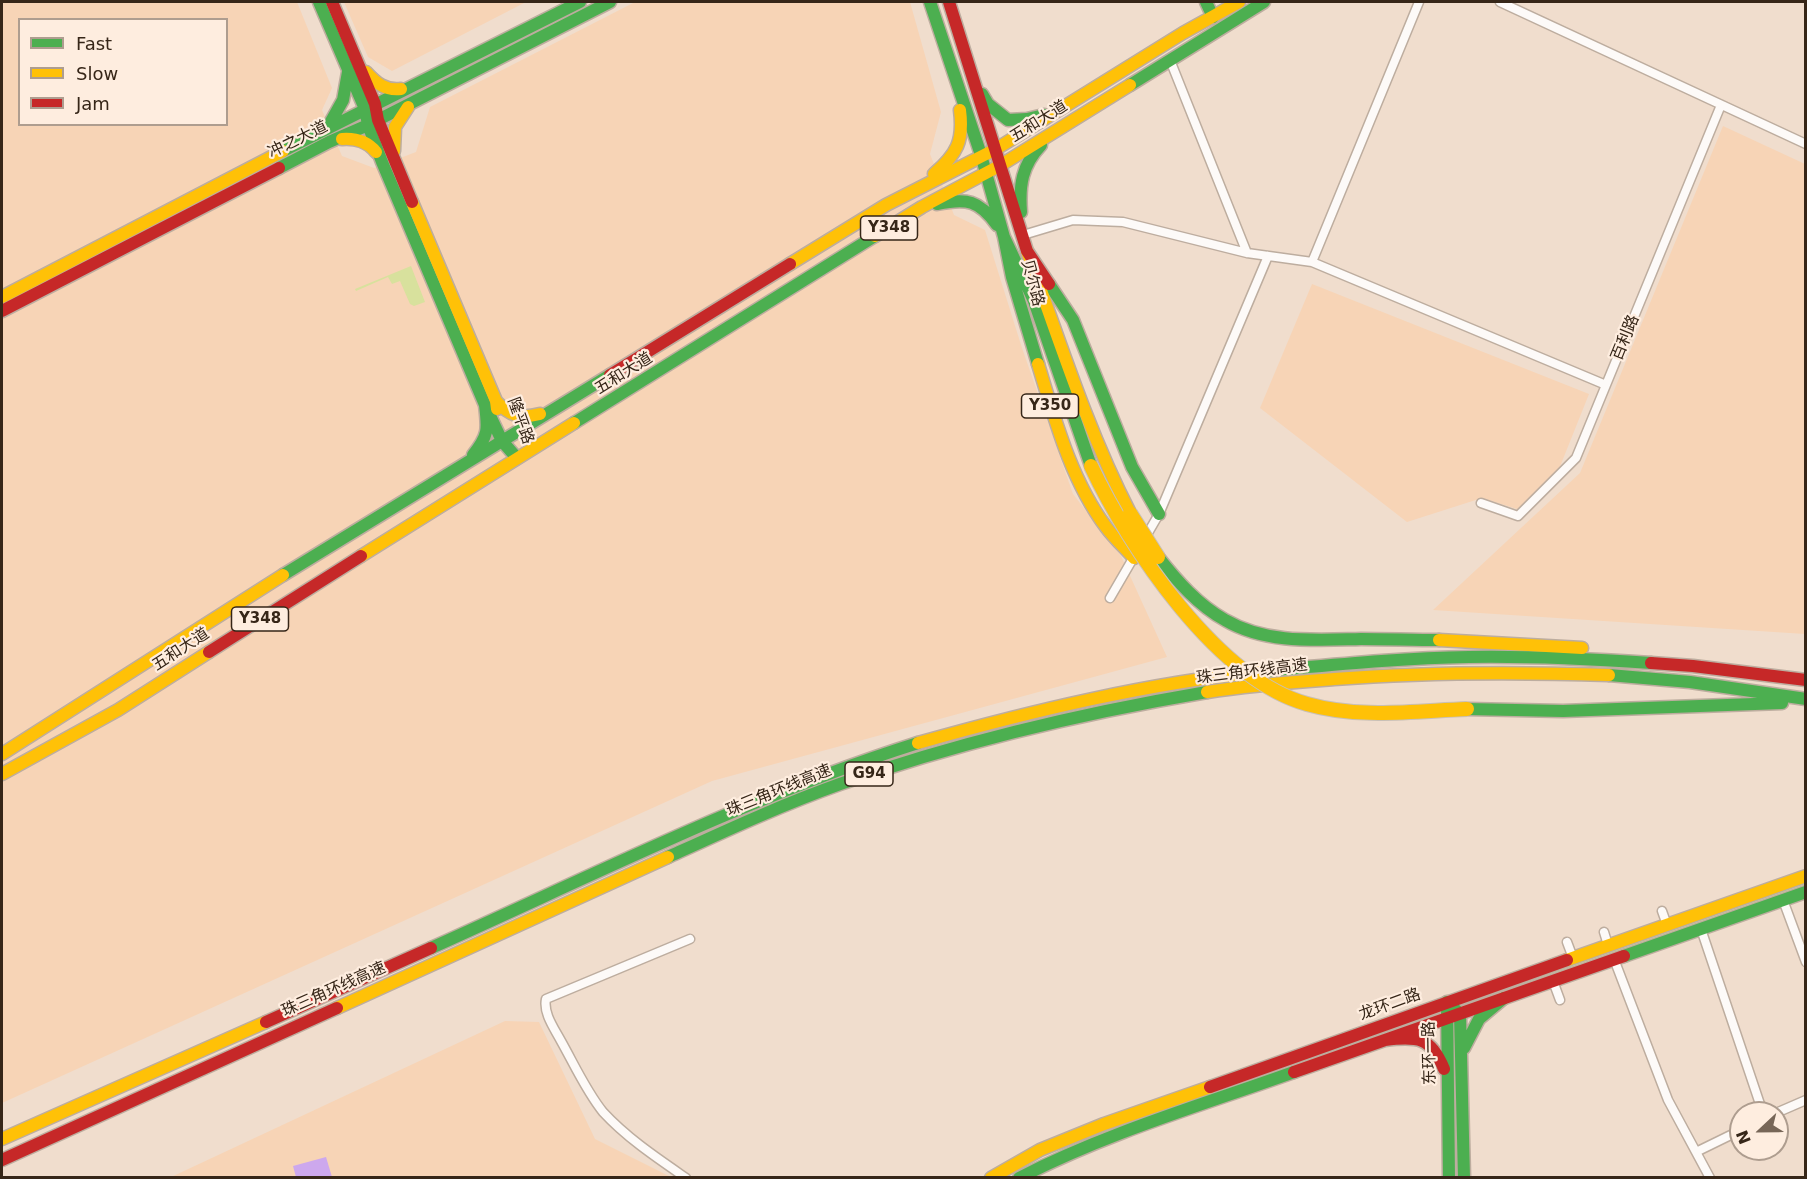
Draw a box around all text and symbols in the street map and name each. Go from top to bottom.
legend [18,18,228,126]
text: Fast [76,33,112,54]
text: Slow [76,63,118,84]
text: Jam [76,93,110,114]
street label: 五和大道 [1007,97,1071,147]
street label: 冲之大道 [265,117,331,163]
road number: Y348 [860,216,918,240]
street label: 贝尔路 [1017,257,1047,309]
street label: 百利路 [1608,312,1644,364]
street label: 五和大道 [592,349,656,399]
road number: Y350 [1022,394,1078,418]
street label: 隆平路 [503,395,537,447]
road number: Y348 [232,607,288,631]
street label: 五和大道 [149,625,213,675]
street label: 珠三角环线高速 [1195,656,1309,688]
street label: 珠三角环线高速 [723,761,835,821]
road number: G94 [845,762,893,786]
street label: 珠三角环线高速 [279,958,389,1022]
street label: 龙环二路 [1357,985,1423,1025]
street label: 东环一路 [1420,1021,1440,1085]
north arrow [1729,1101,1789,1161]
text: N [1732,1127,1755,1147]

